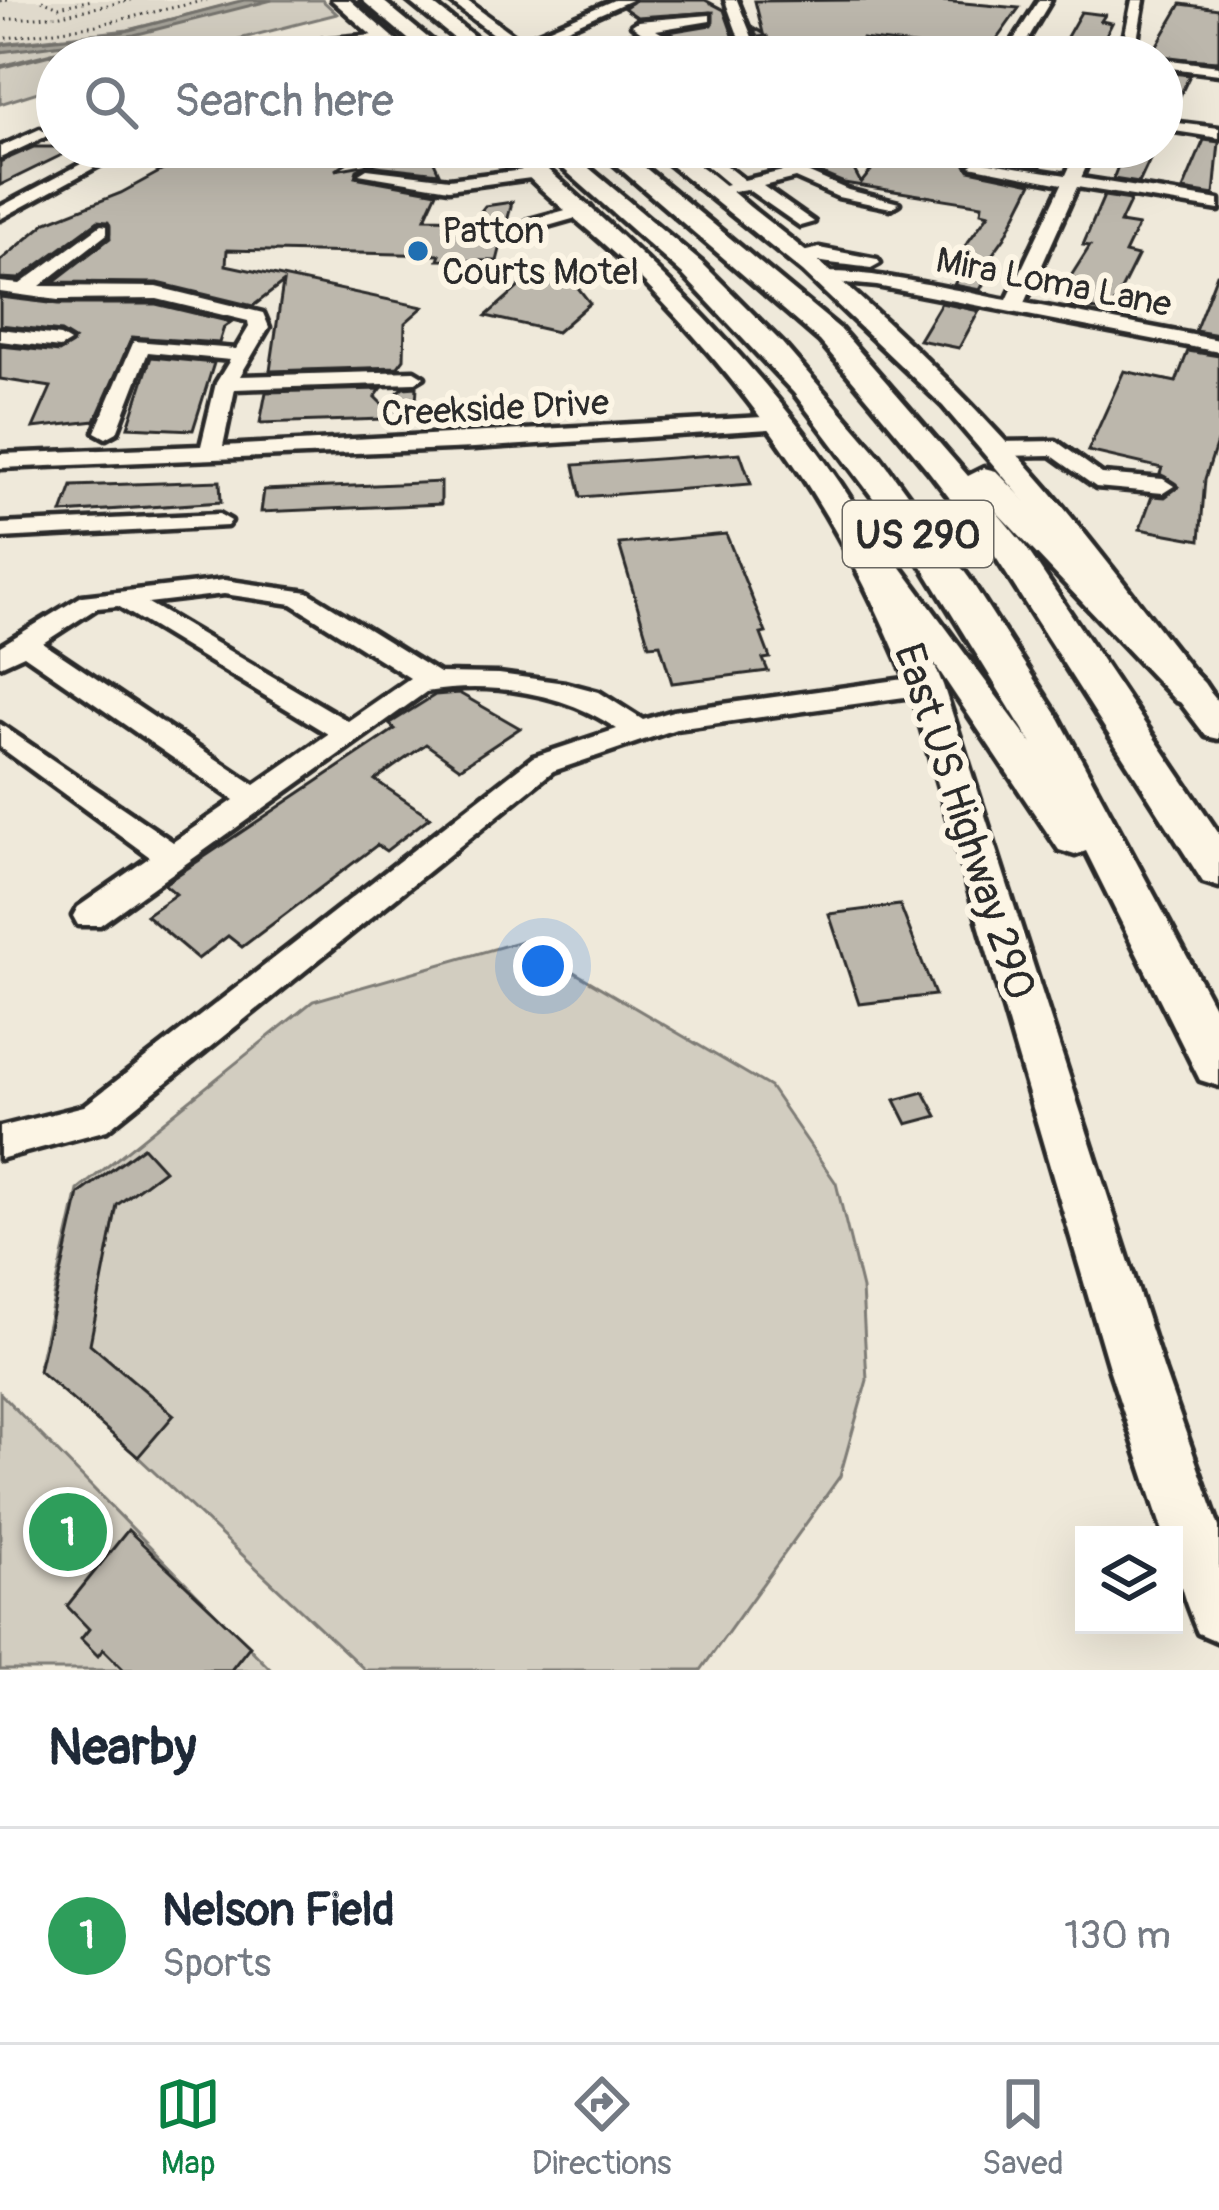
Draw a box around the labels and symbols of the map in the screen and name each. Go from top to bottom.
place label: Patton Courts Motel [442,209,639,295]
marker: Patton Courts Motel [405,238,431,264]
street label: Mira Loma Lane [932,238,1176,327]
street label: Creekside Drive [380,380,610,437]
road number: US 290 [843,501,993,567]
street label: East US Highway 290 [882,637,1046,1006]
your location [513,936,573,996]
pin: 1 [29,1487,107,1577]

